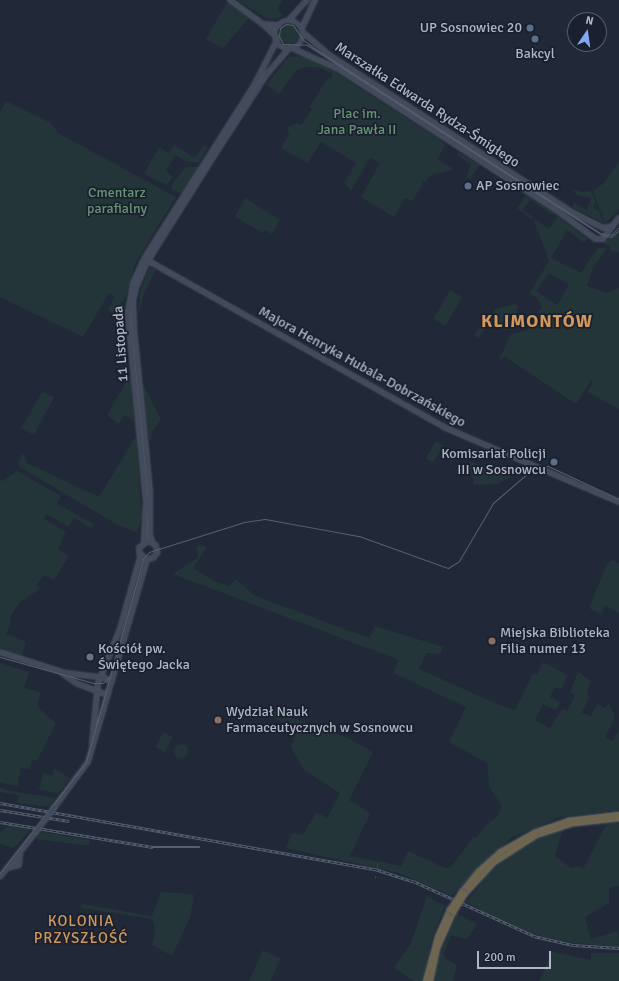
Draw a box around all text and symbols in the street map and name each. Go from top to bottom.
north arrow [567,12,607,52]
text: N [584,14,595,28]
place label: UP Sosnowiec 20 [420,20,522,36]
marker: UP Sosnowiec 20 [525,23,535,33]
marker: Bakcyl [530,34,540,44]
street label: Marszałka Edwarda Rydza-Śmigłego [332,39,522,171]
place label: Bakcyl [515,46,555,62]
park label: Plac im. Jana Pawła II [318,106,396,138]
place label: AP Sosnowiec [476,178,559,194]
marker: AP Sosnowiec [463,181,473,191]
park label: Cmentarz parafialny [87,185,147,218]
street label: Majora Henryka Hubala-Dobrzańskiego [255,303,469,431]
street label: 11 Listopada [110,305,132,383]
district label: KLIMONTÓW [481,310,593,332]
place label: Komisariat Policji III w Sosnowcu [441,446,546,478]
marker: Komisariat Policji III w Sosnowcu [549,457,559,467]
place label: Miejska Biblioteka Filia numer 13 [500,625,610,658]
marker: Miejska Biblioteka Filia numer 13 [487,636,497,646]
place label: Kościół pw. Świętego Jacka [98,641,190,674]
marker: Kościół pw. Świętego Jacka [85,652,95,662]
place label: Wydział Nauk Farmaceutycznych w Sosnowcu [226,704,413,736]
marker: Wydział Nauk Farmaceutycznych w Sosnowcu [213,715,223,725]
district label: KOLONIA PRZYSZŁOŚĆ [34,912,128,947]
scale bar [479,943,553,969]
text: 200 m [484,950,516,965]

